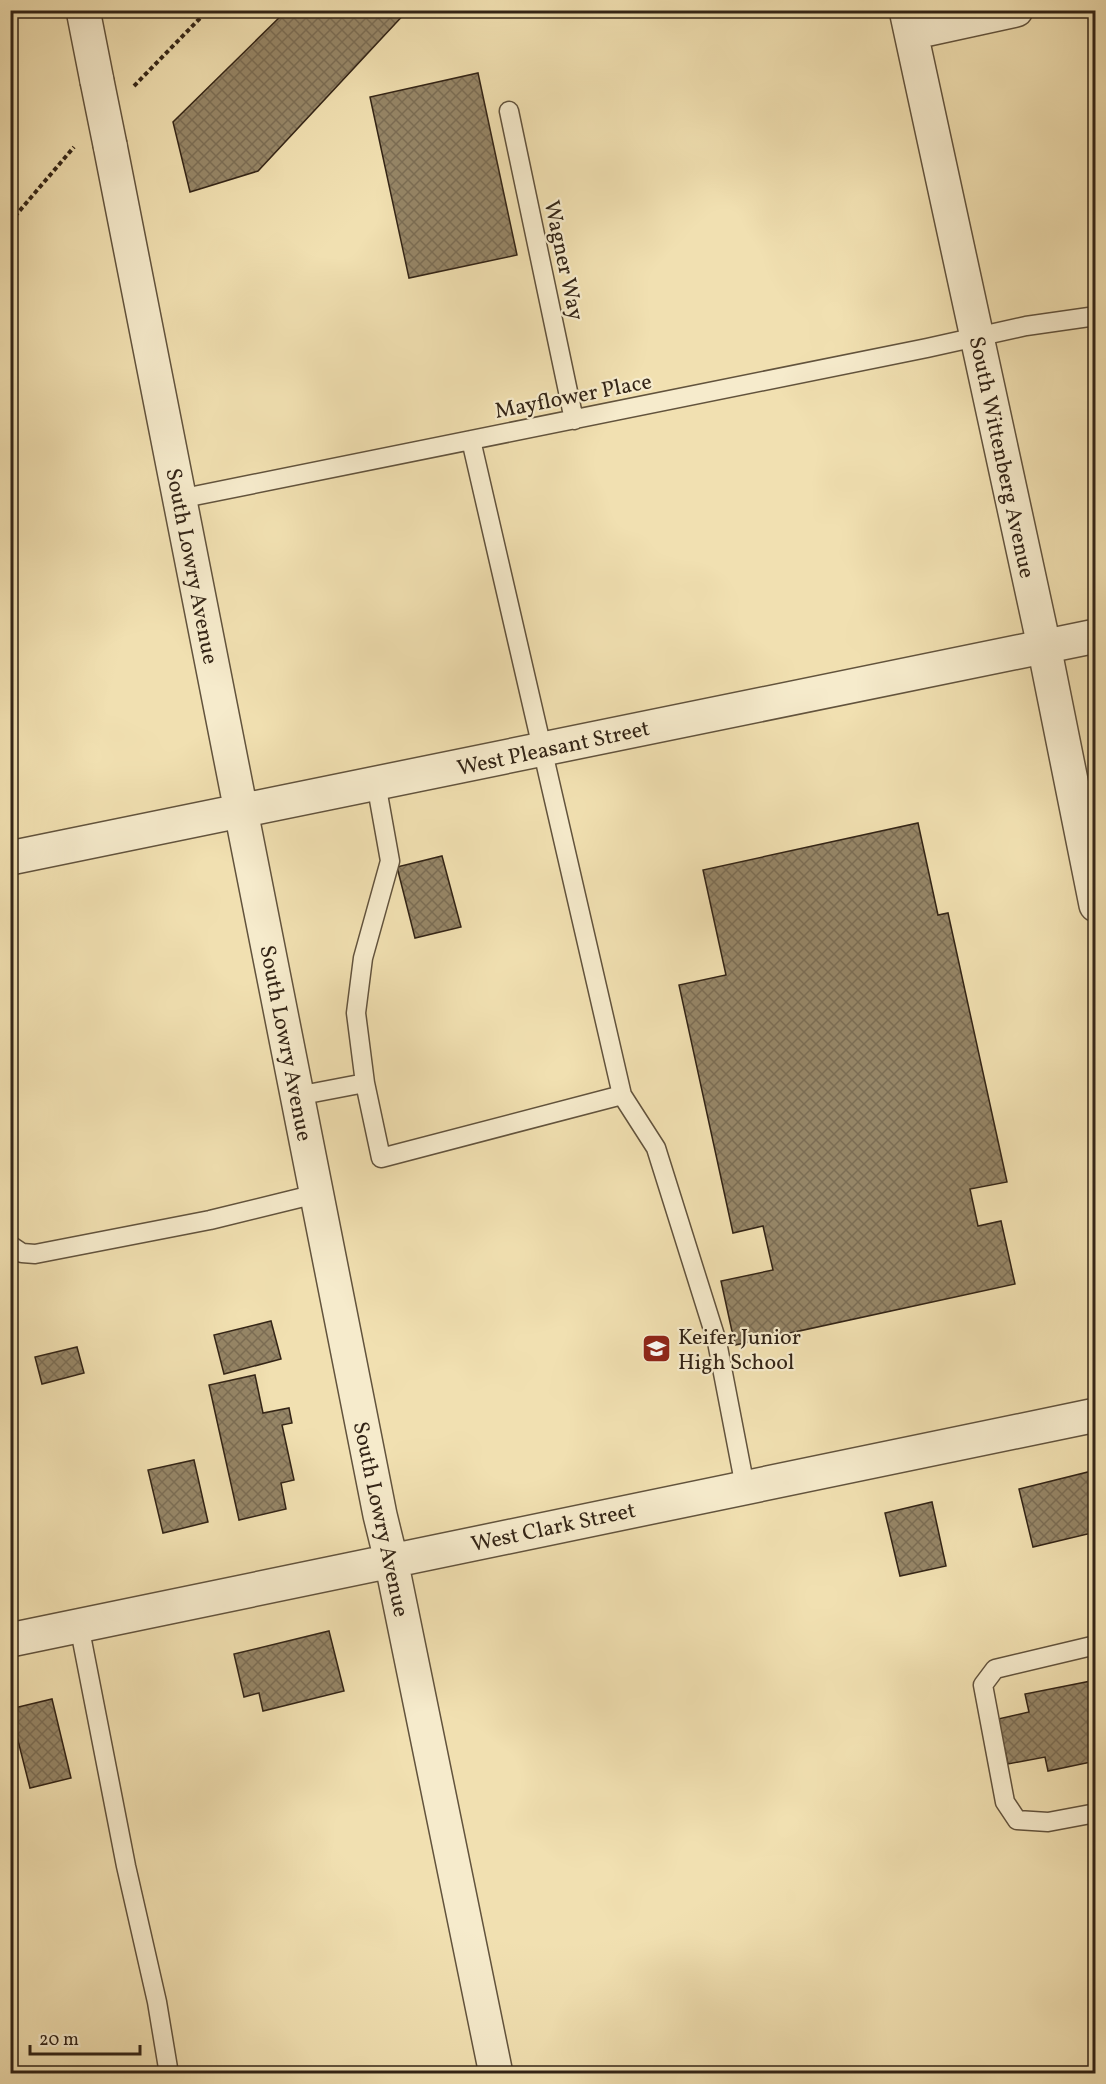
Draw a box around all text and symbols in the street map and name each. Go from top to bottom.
street label: Wagner Way [535,198,590,323]
street label: South Wittenberg Avenue [960,334,1041,581]
street label: Mayflower Place [492,367,655,428]
street label: South Lowry Avenue [156,466,225,667]
street label: West Pleasant Street [454,714,653,785]
street label: South Lowry Avenue [250,943,319,1144]
place label: Keifer Junior High School [678,1323,801,1379]
school or university icon: Keifer Junior High School [641,1333,673,1365]
street label: South Lowry Avenue [344,1419,415,1620]
street label: West Clark Street [468,1496,639,1561]
scale bar [30,2018,140,2056]
text: 20 m [39,2028,79,2053]

